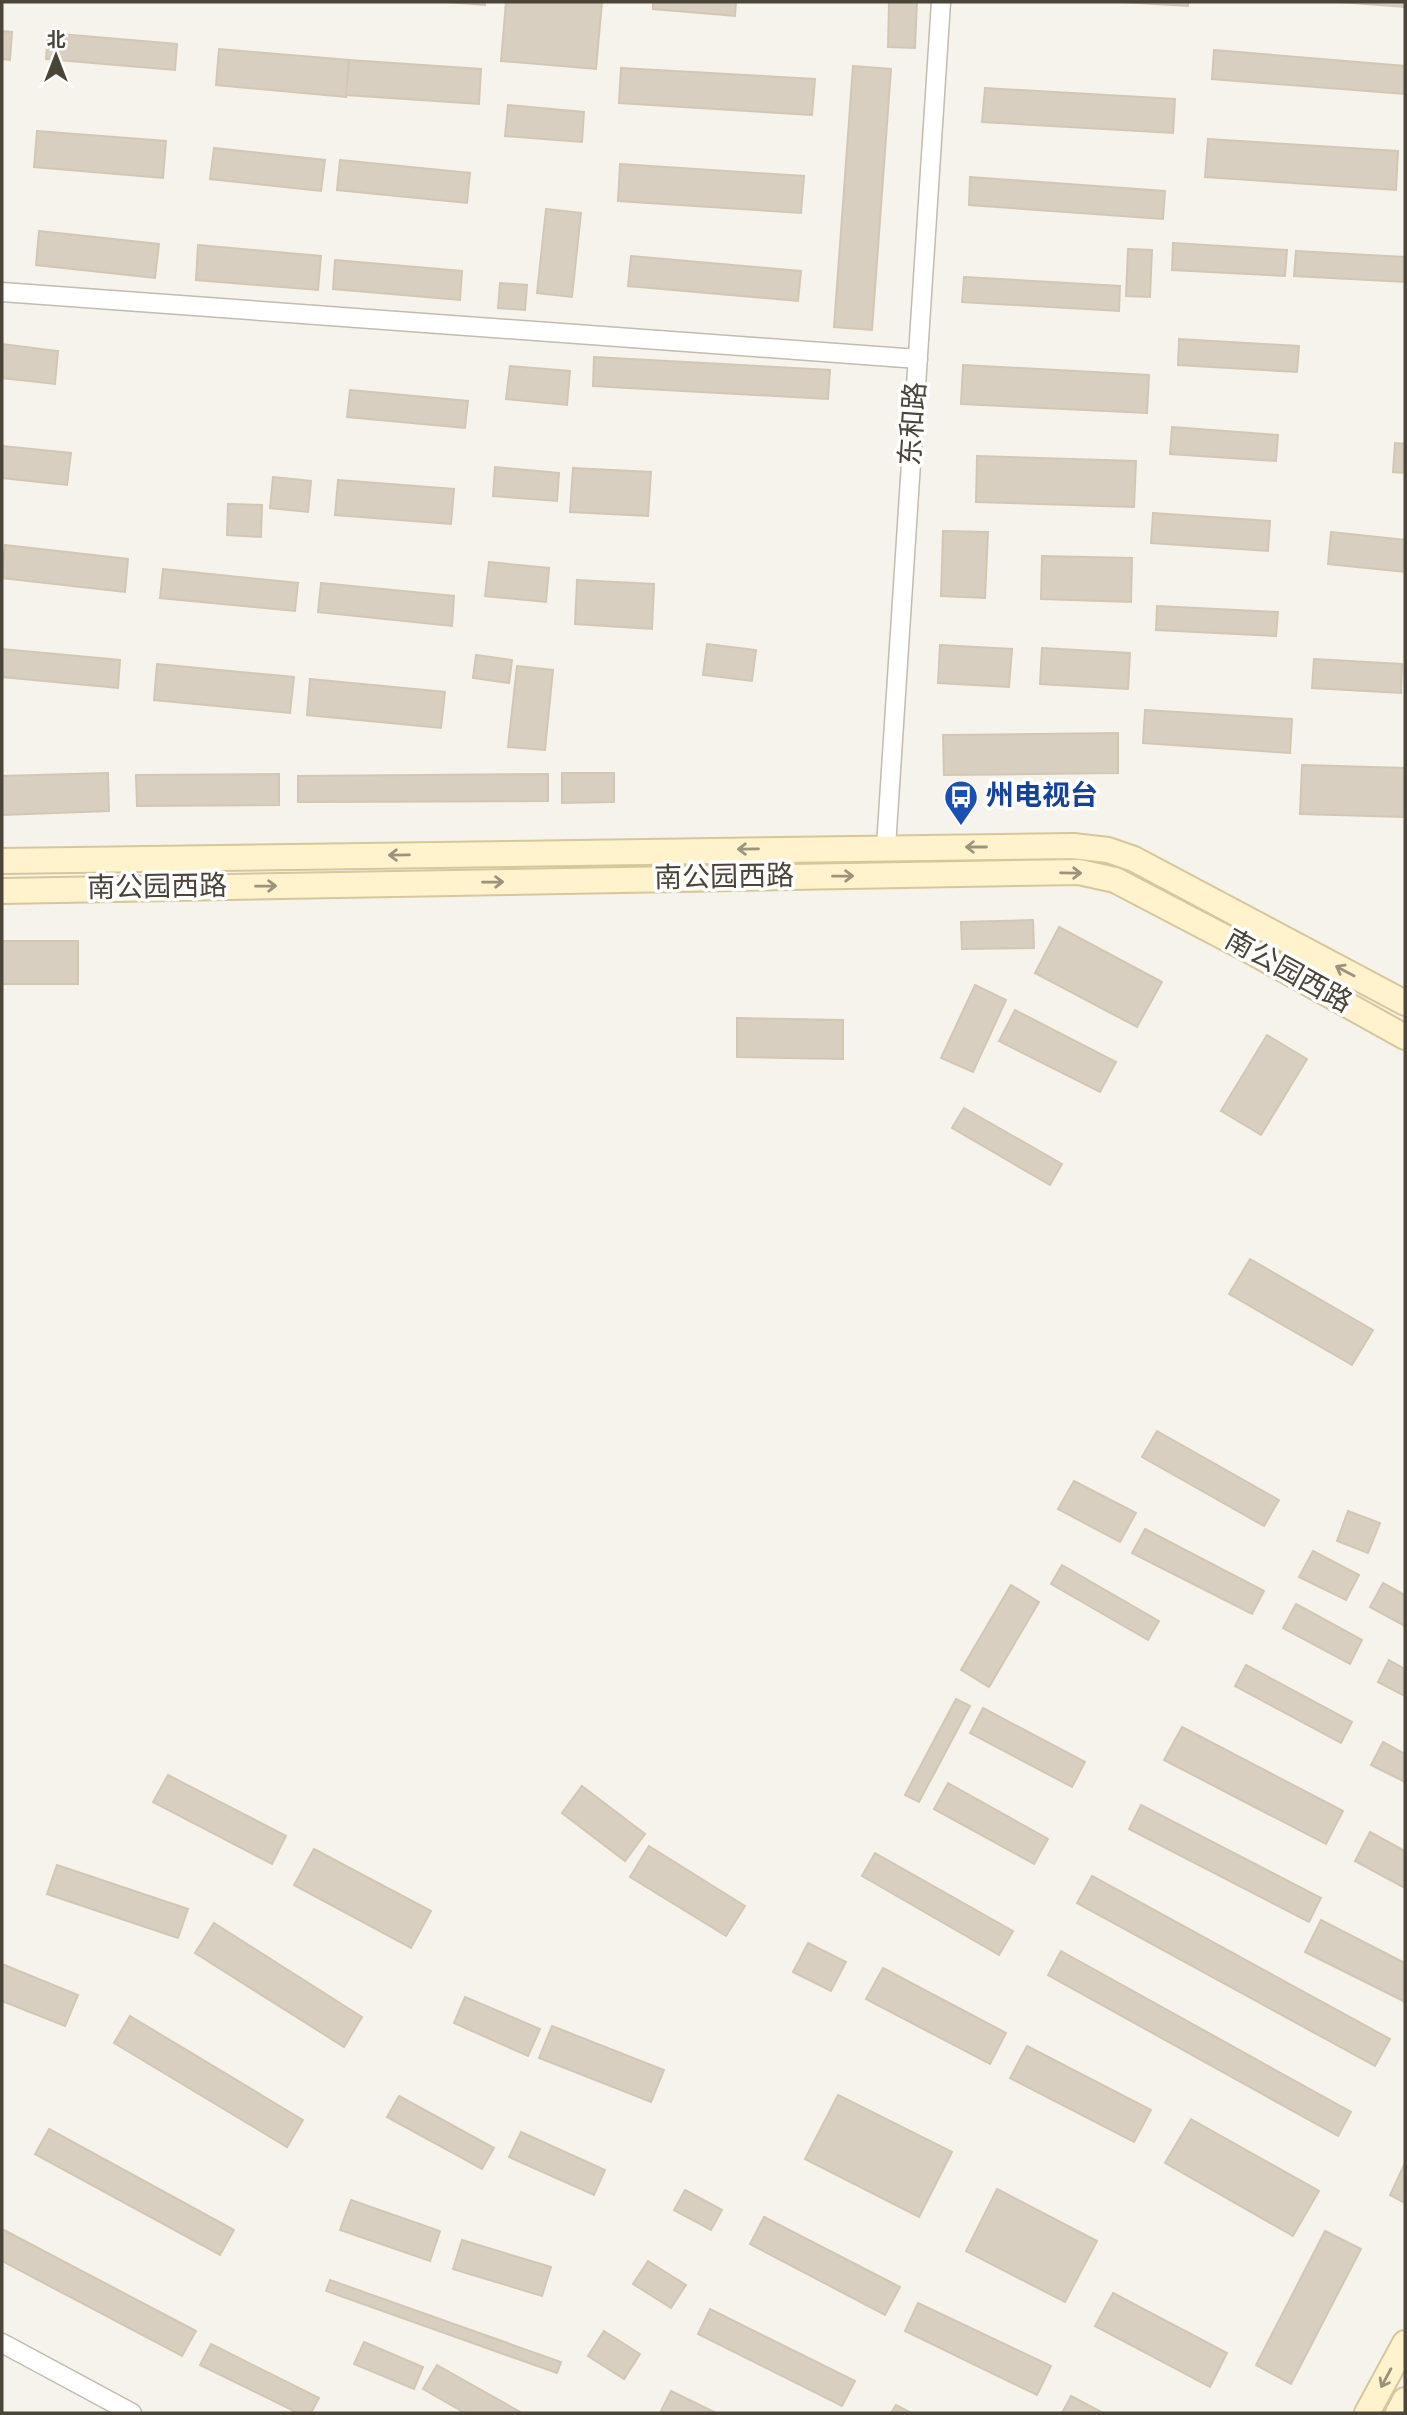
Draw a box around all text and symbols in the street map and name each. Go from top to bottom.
north arrow [21,21,91,91]
text: 北 [46,30,66,50]
street label: 东和路 [895,381,931,467]
bus stop icon: 州电视台 [942,778,980,827]
place label: 州电视台 [986,780,1098,811]
one-way arrow [965,840,988,853]
one-way arrow [737,842,760,856]
one-way arrow [387,848,410,861]
street label: 南公园西路 [654,861,794,893]
one-way arrow [1059,866,1082,879]
one-way arrow [832,869,855,883]
street label: 南公园西路 [87,871,227,903]
one-way arrow [482,875,505,889]
one-way arrow [254,879,277,893]
street label: 南公园西路 [1220,924,1357,1018]
one-way arrow [1335,964,1356,977]
one-way arrow [1379,2367,1392,2388]

